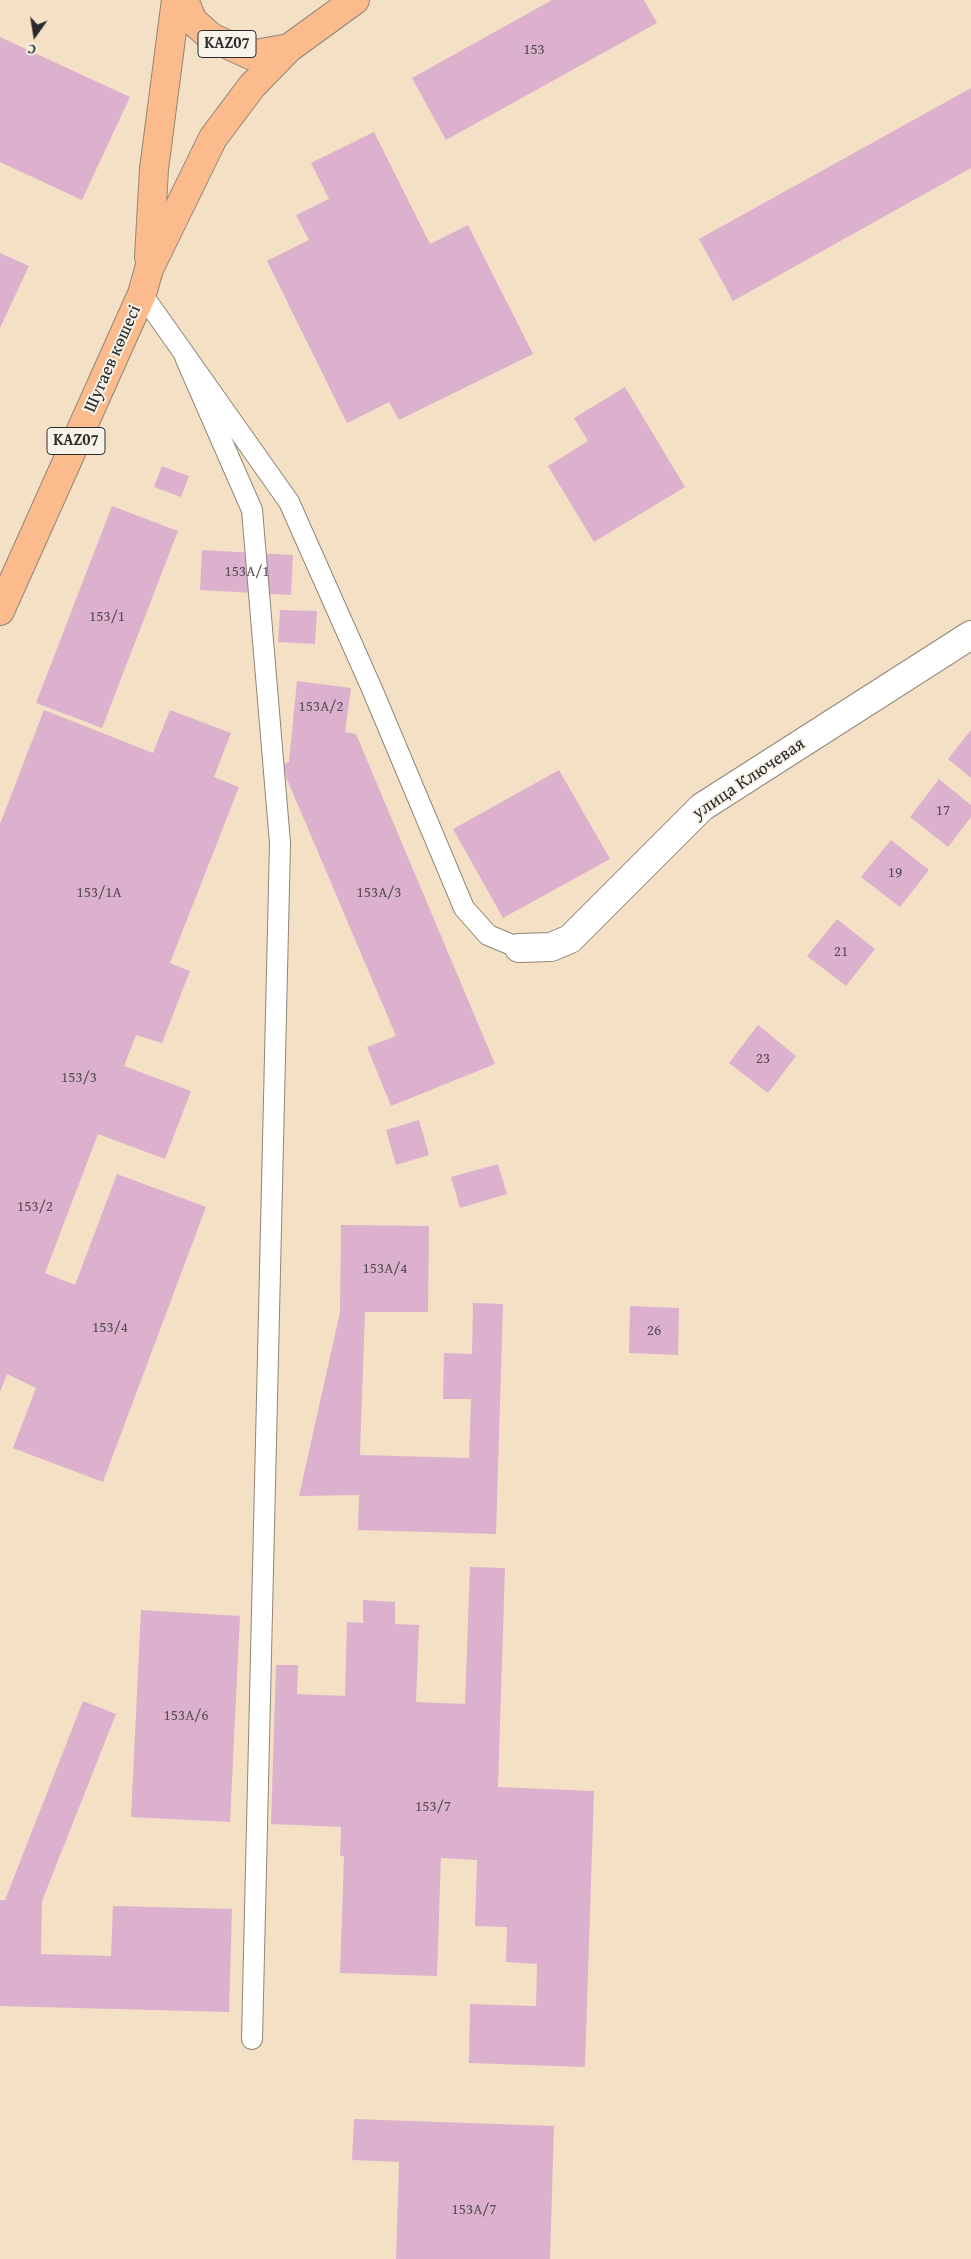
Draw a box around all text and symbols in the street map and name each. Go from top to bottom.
north arrow [10,10,60,60]
road number: KAZ07 [198,31,256,58]
text: С [26,39,38,60]
house number: 153 [523,41,545,59]
street label: Шугаев көшесі [80,302,146,416]
road number: KAZ07 [47,428,105,454]
house number: 153A/1 [224,563,270,581]
house number: 153/1 [89,608,125,626]
house number: 153A/2 [298,698,344,716]
street label: улица Ключевая [689,733,809,825]
house number: 17 [936,802,950,820]
house number: 19 [888,864,902,882]
house number: 153/1A [76,884,122,902]
house number: 153A/3 [356,884,402,902]
house number: 21 [834,943,848,961]
house number: 23 [756,1050,770,1068]
house number: 153/3 [61,1069,97,1087]
house number: 153/2 [17,1198,53,1216]
house number: 153A/4 [362,1260,408,1278]
house number: 153/4 [92,1319,128,1337]
house number: 26 [647,1322,661,1340]
house number: 153A/6 [163,1707,209,1725]
house number: 153/7 [415,1798,451,1816]
house number: 153A/7 [451,2201,497,2219]

